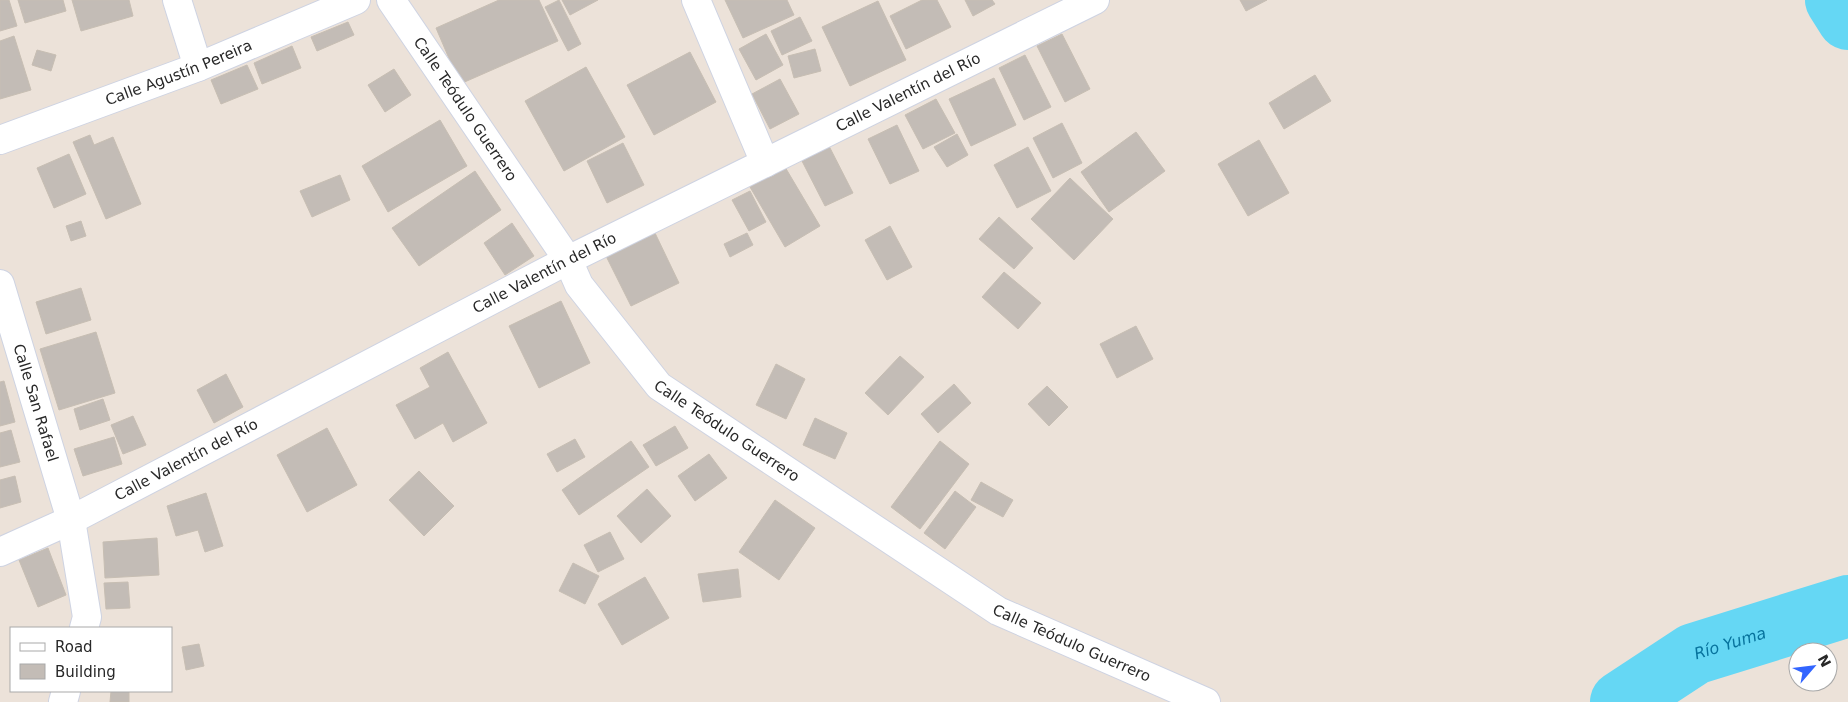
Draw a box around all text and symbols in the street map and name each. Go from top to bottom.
street label: Calle Teódulo Guerrero [410,34,521,185]
street label: Calle Agustín Pereira [103,36,255,109]
street label: Calle Valentín del Río [833,49,983,135]
street label: Calle Valentín del Río [470,229,619,317]
street label: Calle San Rafael [9,342,62,464]
street label: Calle Teódulo Guerrero [651,376,803,486]
street label: Calle Valentín del Río [112,415,261,505]
street label: Calle Teódulo Guerrero [990,601,1153,686]
water label: Río Yuma [1692,623,1768,663]
legend [10,627,172,692]
text: Road [55,638,93,656]
north arrow [1788,642,1838,692]
text: N [1815,652,1834,670]
text: Building [55,663,116,681]

